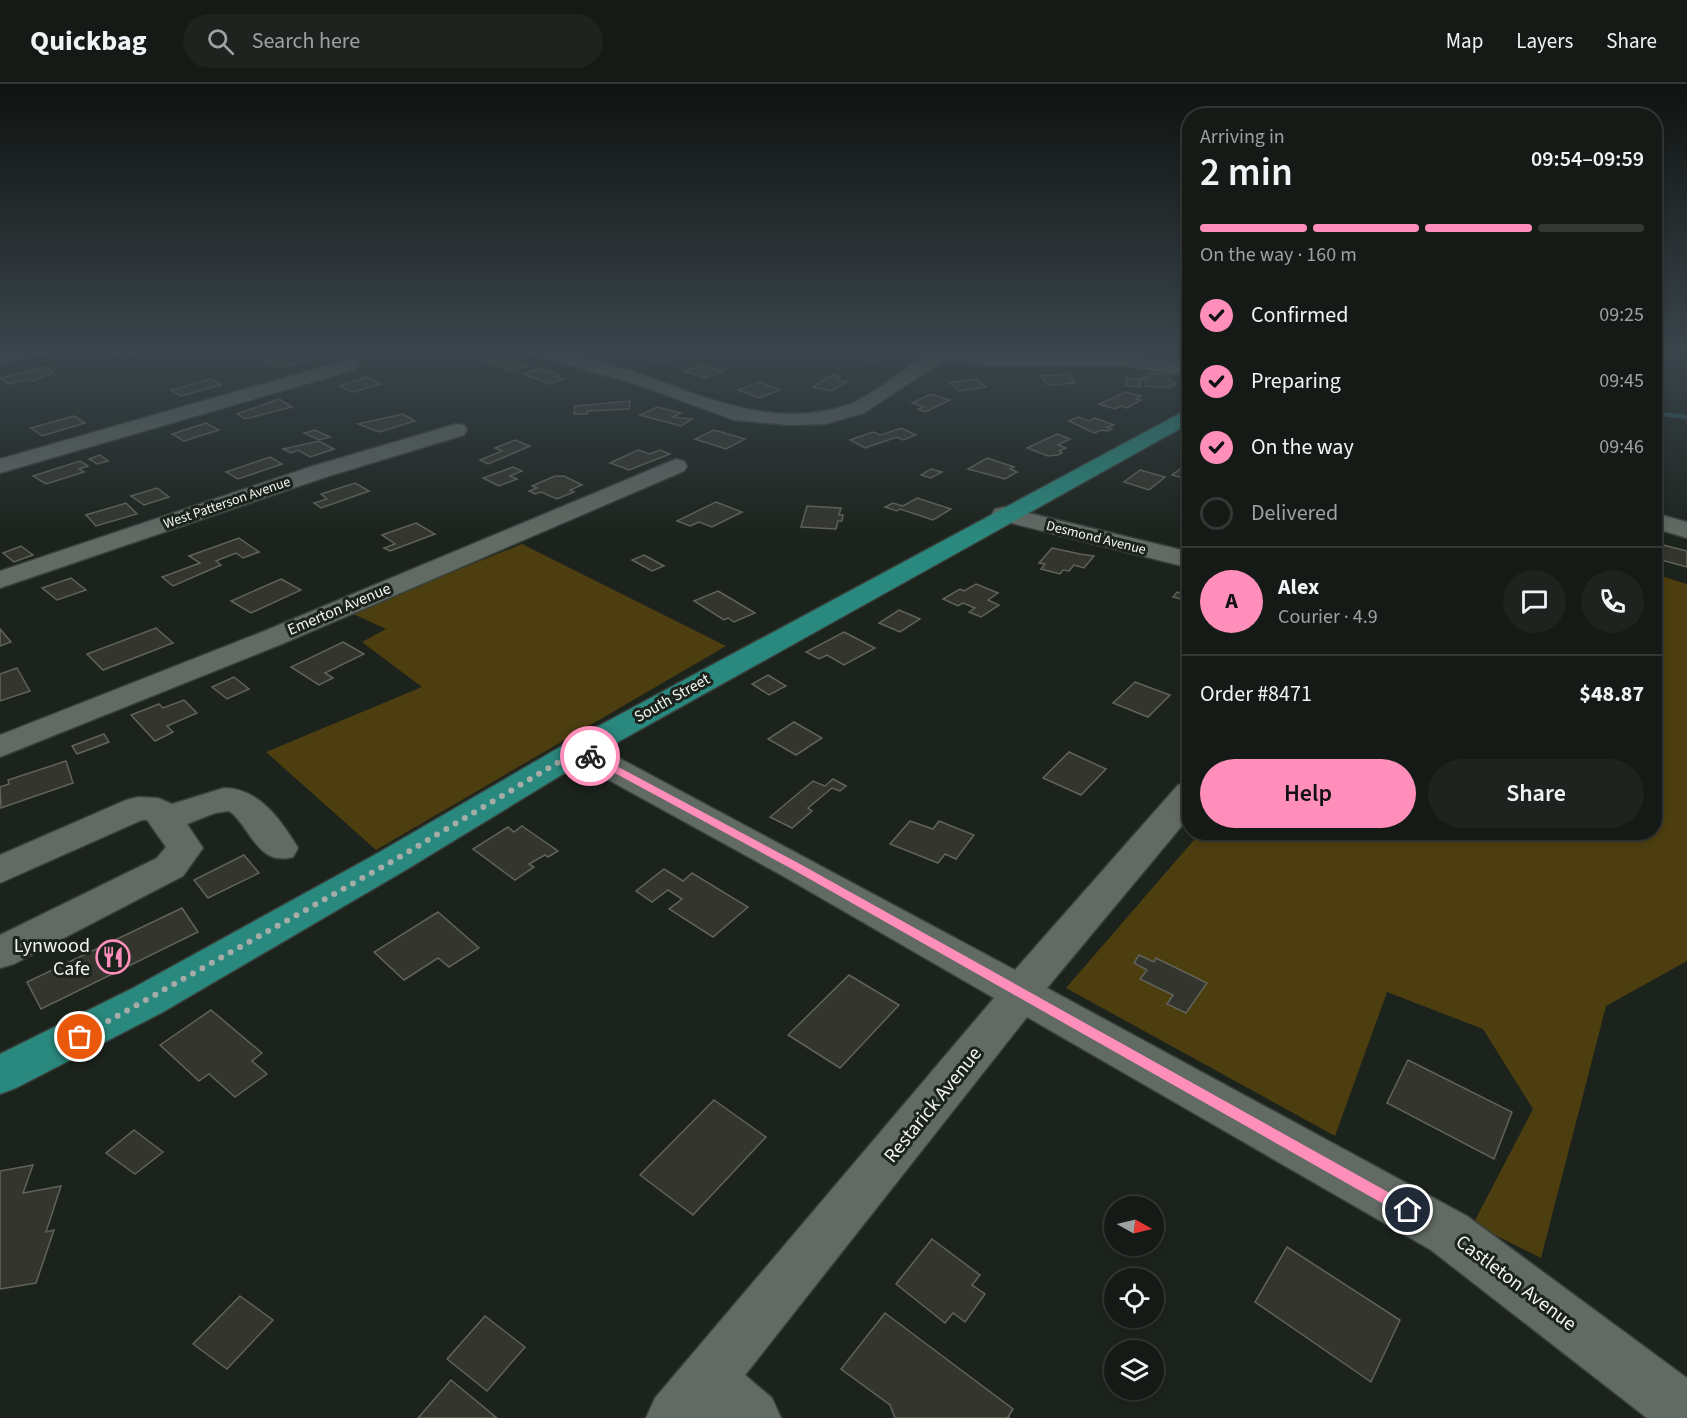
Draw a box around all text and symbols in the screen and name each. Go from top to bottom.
search box [183,14,603,68]
text: Quickbag [30,21,147,61]
icon: search [204,25,237,58]
text: Search here [252,25,360,57]
text: Map [1446,26,1483,56]
text: Layers [1516,26,1573,56]
text: Share [1606,26,1657,56]
text: Arriving in [1200,123,1285,151]
text: 09:54–09:59 [1531,143,1644,175]
text: 2 min [1200,145,1293,201]
text: On the way · 160 m [1200,241,1357,269]
icon: check [1200,299,1233,332]
text: Confirmed [1251,299,1348,331]
text: 09:25 [1599,301,1644,329]
icon: check [1200,365,1233,398]
text: Preparing [1251,365,1341,397]
text: 09:45 [1599,367,1644,395]
icon: check [1200,431,1233,464]
text: On the way [1251,431,1354,463]
text: 09:46 [1599,433,1644,461]
street label: West Patterson Avenue [161,472,293,534]
text: Delivered [1251,497,1338,529]
street label: Desmond Avenue [1044,516,1148,560]
button: chat [1503,570,1566,633]
button: phone [1581,570,1644,633]
text: Alex [1278,571,1319,603]
street label: Emerton Avenue [284,577,394,641]
text: A [1225,585,1238,617]
text: Courier · 4.9 [1278,603,1378,631]
street label: South Street [630,668,714,728]
text: Order #8471 [1200,678,1312,710]
text: $48.87 [1579,678,1644,710]
courier [560,726,620,786]
icon: bike [574,740,607,773]
button: Help [1200,759,1416,828]
button: Share [1428,759,1644,828]
place label: Lynwood Cafe [14,932,90,983]
restaurant icon: Lynwood Cafe [95,939,131,975]
pin [54,1011,105,1062]
icon: bag [63,1020,96,1053]
street label: Restarick Avenue [877,1041,989,1169]
pin [1382,1184,1433,1235]
icon: home [1391,1193,1424,1226]
north arrow [1104,1196,1164,1256]
map controls [1104,1196,1164,1400]
street label: Castleton Avenue [1450,1228,1582,1338]
button: locate [1104,1268,1164,1328]
button: layers [1104,1340,1164,1400]

